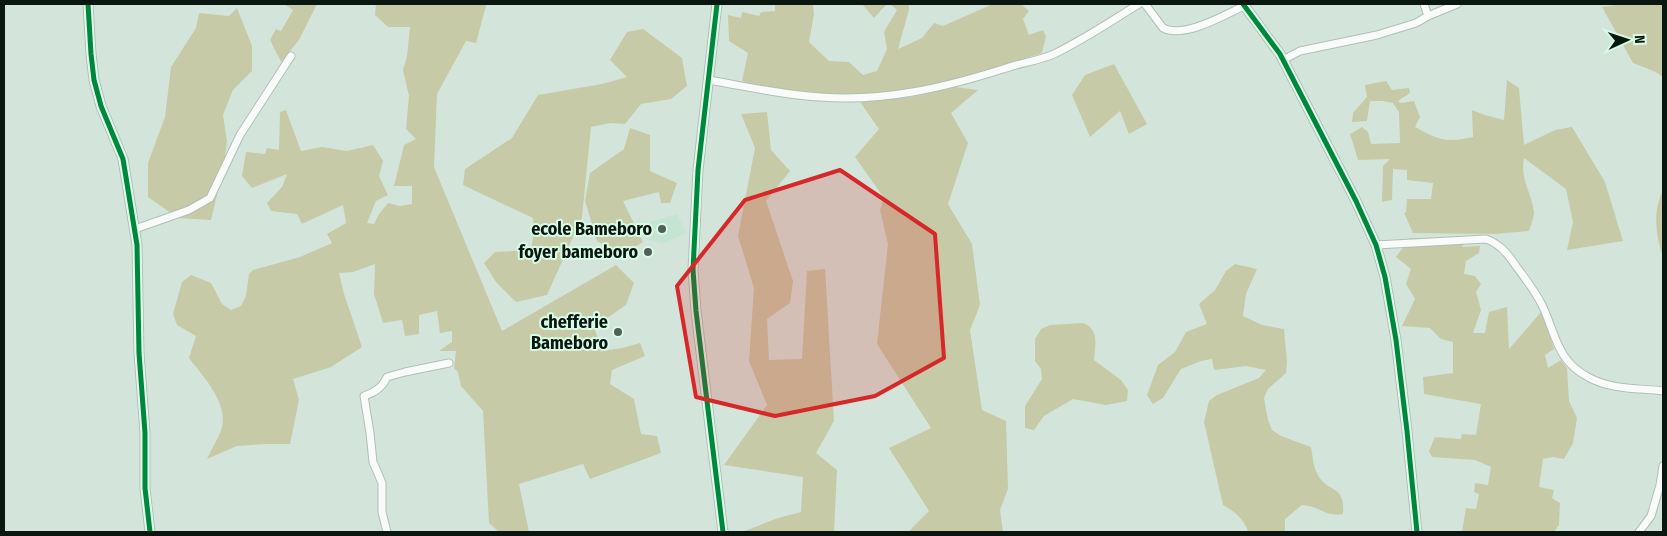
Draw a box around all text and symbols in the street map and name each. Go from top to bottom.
north arrow [1602,15,1652,65]
text: N [1631,35,1648,44]
place label: ecole Bameboro [531,218,652,240]
marker: ecole Bameboro [656,223,668,235]
place label: foyer bameboro [518,241,638,263]
marker: foyer bameboro [642,246,654,258]
place label: chefferie Bameboro [531,311,608,354]
marker: chefferie Bameboro [612,326,624,338]

